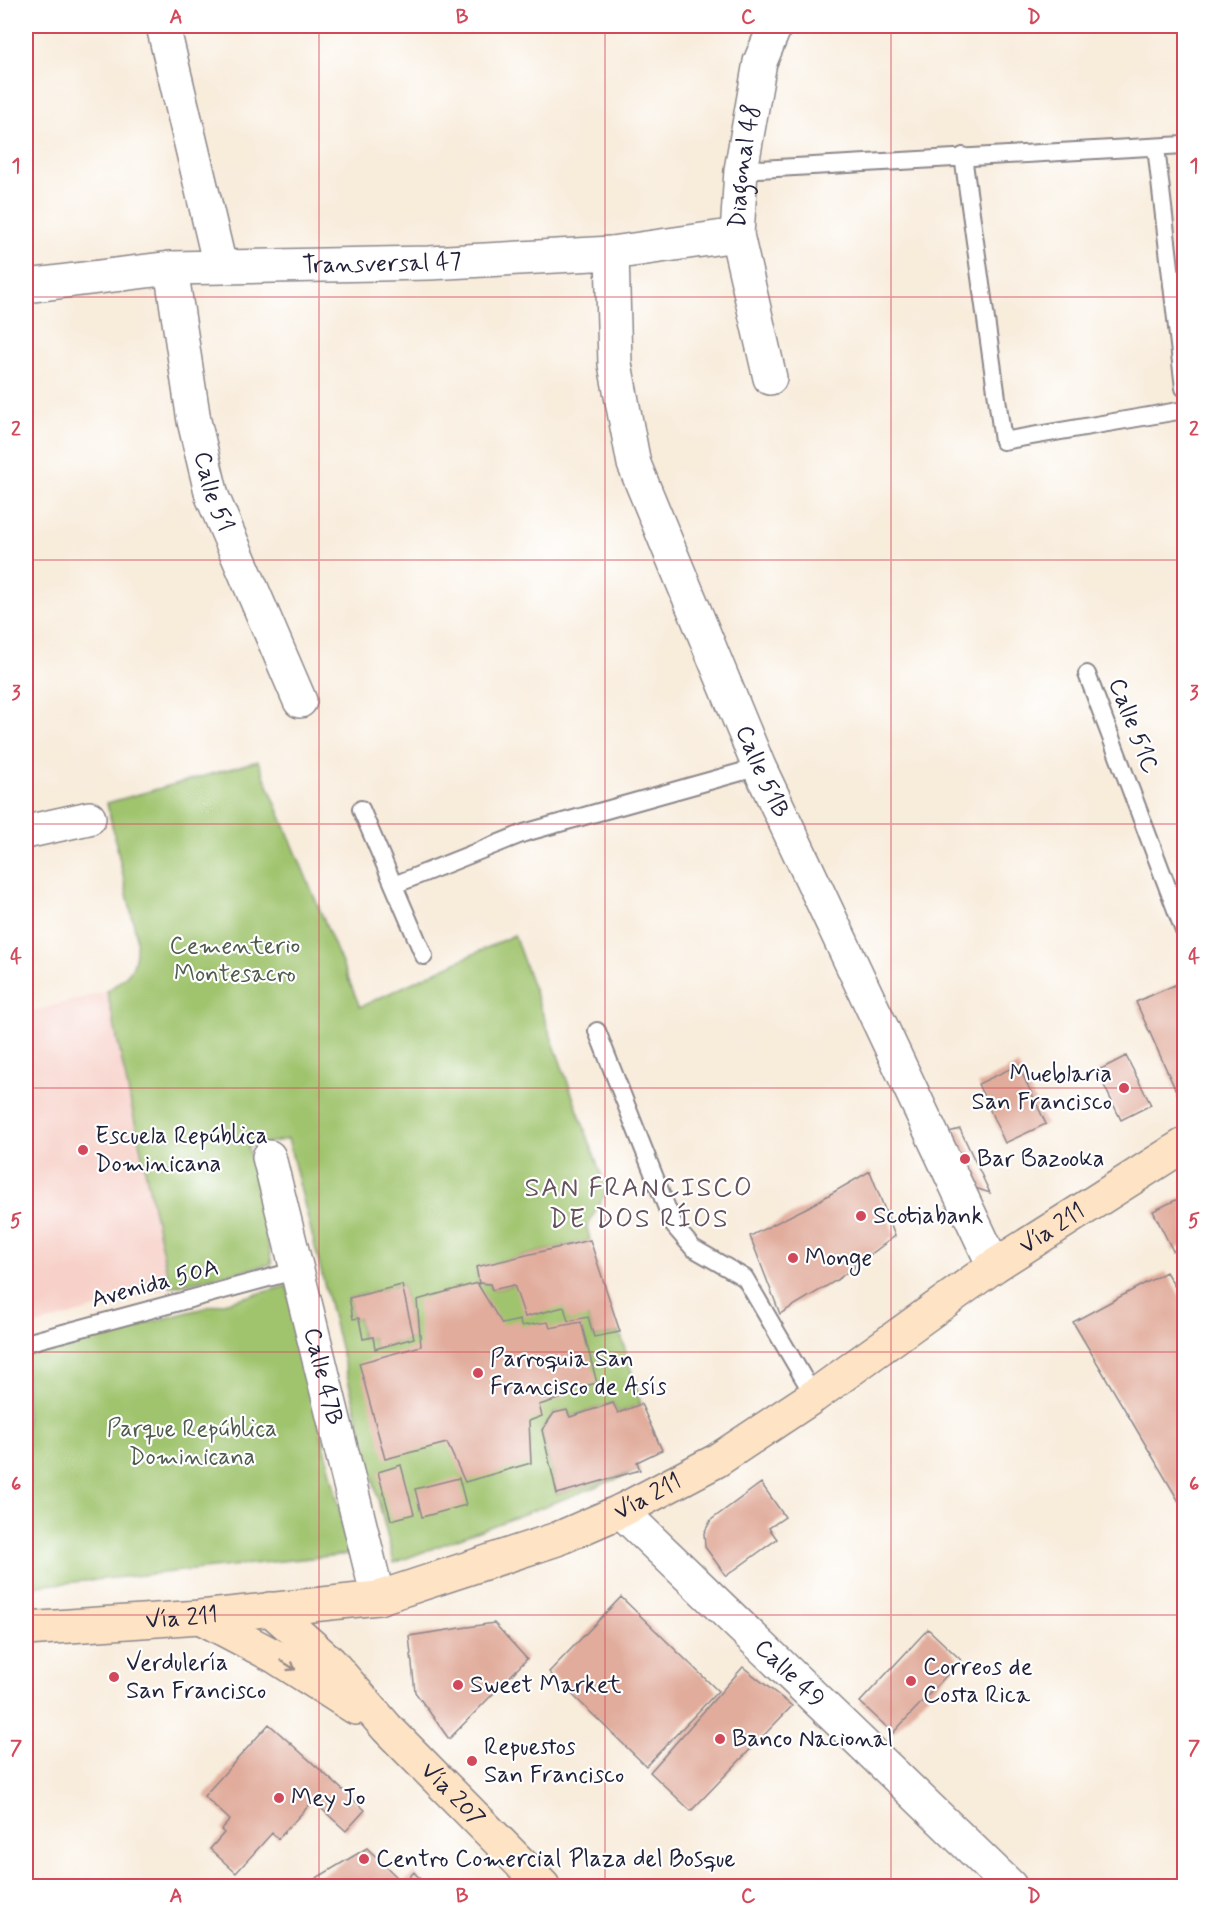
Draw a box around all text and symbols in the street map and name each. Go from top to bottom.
text: A [169,4,183,31]
text: B [456,4,469,31]
text: C [741,4,756,31]
text: D [1027,4,1041,31]
street label: Diagonal 48 [722,102,768,229]
text: 1 [12,153,20,180]
text: 1 [1190,153,1198,180]
street label: Transversal 47 [302,246,462,281]
text: 2 [11,416,21,443]
text: 2 [1189,416,1199,443]
street label: Calle 51 [186,448,241,537]
street label: Calle 51C [1101,674,1165,778]
text: 3 [11,680,21,707]
text: 3 [1189,680,1199,707]
street label: Calle 51B [728,721,796,823]
park label: Cementerio Montesacro [170,931,300,990]
text: 4 [10,944,22,971]
text: 4 [1188,944,1200,971]
place label: Mueblaria San Francisco [972,1059,1112,1118]
marker: Mueblaria San Francisco [1117,1081,1131,1095]
place label: Escuela República Dominicana [95,1121,268,1180]
marker: Escuela República Dominicana [76,1143,90,1157]
place label: Bar Bazooka [977,1144,1105,1175]
marker: Bar Bazooka [958,1152,972,1166]
district label: SAN FRANCISCO DE DOS RÍOS [525,1171,753,1237]
street label: Vía 211 [1014,1196,1091,1261]
place label: Scotiabank [873,1201,984,1232]
text: 5 [10,1208,22,1235]
text: 5 [1188,1208,1200,1235]
marker: Scotiabank [854,1209,868,1223]
place label: Monge [805,1243,872,1276]
marker: Monge [786,1251,800,1265]
street label: Avenida 50A [88,1252,222,1316]
street label: Calle 47B [296,1324,350,1428]
place label: Parroquia San Francisco de Asís [490,1344,667,1403]
marker: Parroquia San Francisco de Asís [471,1366,485,1380]
park label: Parque República Dominicana [107,1414,277,1473]
street label: Vía 211 [608,1466,687,1527]
text: 6 [11,1471,21,1498]
text: 6 [1189,1471,1199,1498]
street label: Vía 211 [144,1600,219,1636]
street label: Calle 49 [748,1632,831,1715]
place label: Verdulería San Francisco [126,1648,266,1707]
place label: Correos de Costa Rica [923,1652,1033,1711]
one-way arrow [279,1659,296,1671]
marker: Verdulería San Francisco [107,1670,121,1684]
place label: Sweet Market [470,1670,622,1701]
marker: Correos de Costa Rica [904,1674,918,1688]
marker: Sweet Market [451,1678,465,1692]
place label: Banco Nacional [732,1724,893,1755]
place label: Repuestos San Francisco [484,1732,624,1791]
marker: Banco Nacional [713,1732,727,1746]
text: 7 [10,1735,22,1762]
text: 7 [1188,1735,1200,1762]
marker: Repuestos San Francisco [465,1754,479,1768]
street label: Vía 207 [414,1755,492,1834]
place label: Mey Jo [291,1783,365,1814]
marker: Mey Jo [272,1791,286,1805]
place label: Centro Comercial Plaza del Bosque [376,1844,736,1875]
marker: Centro Comercial Plaza del Bosque [357,1852,371,1866]
text: A [169,1883,183,1910]
text: B [456,1883,469,1910]
text: C [741,1883,756,1910]
text: D [1027,1883,1041,1910]

